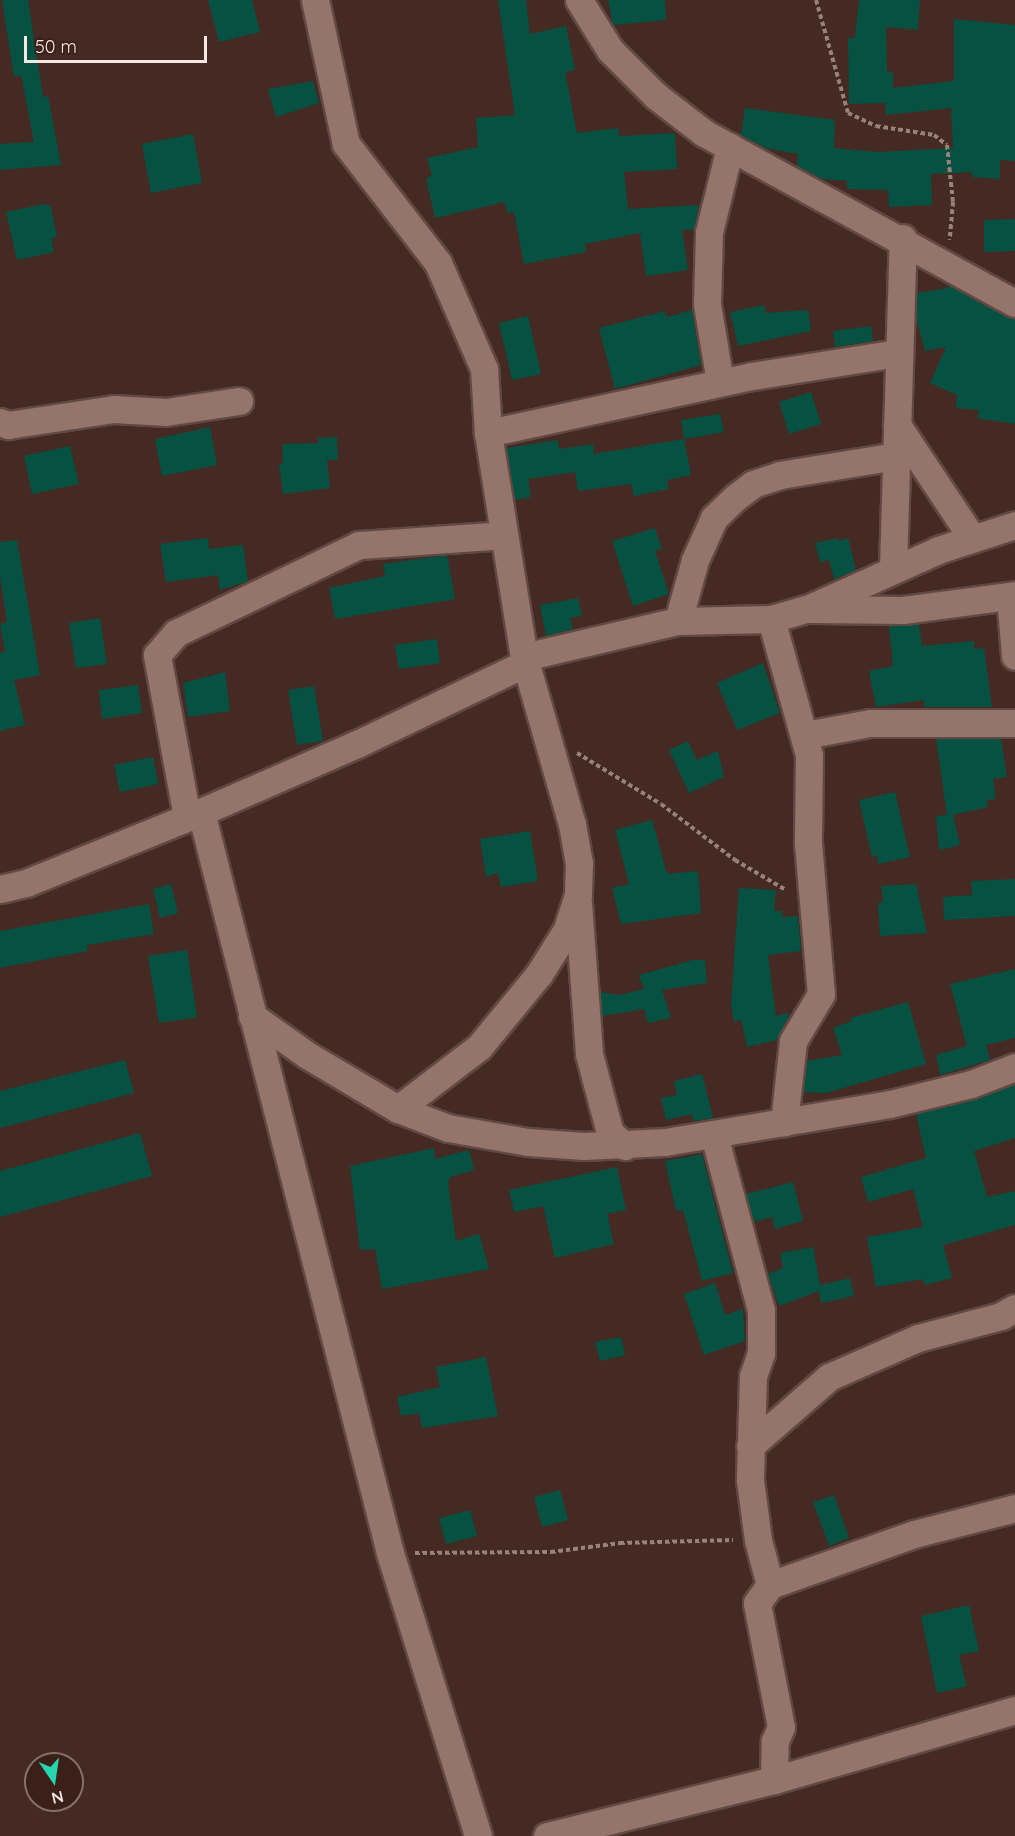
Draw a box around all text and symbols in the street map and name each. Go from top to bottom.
scale bar [27,24,210,62]
text: 50 m [35,35,77,58]
north arrow [24,1752,84,1812]
text: N [50,1787,66,1809]

